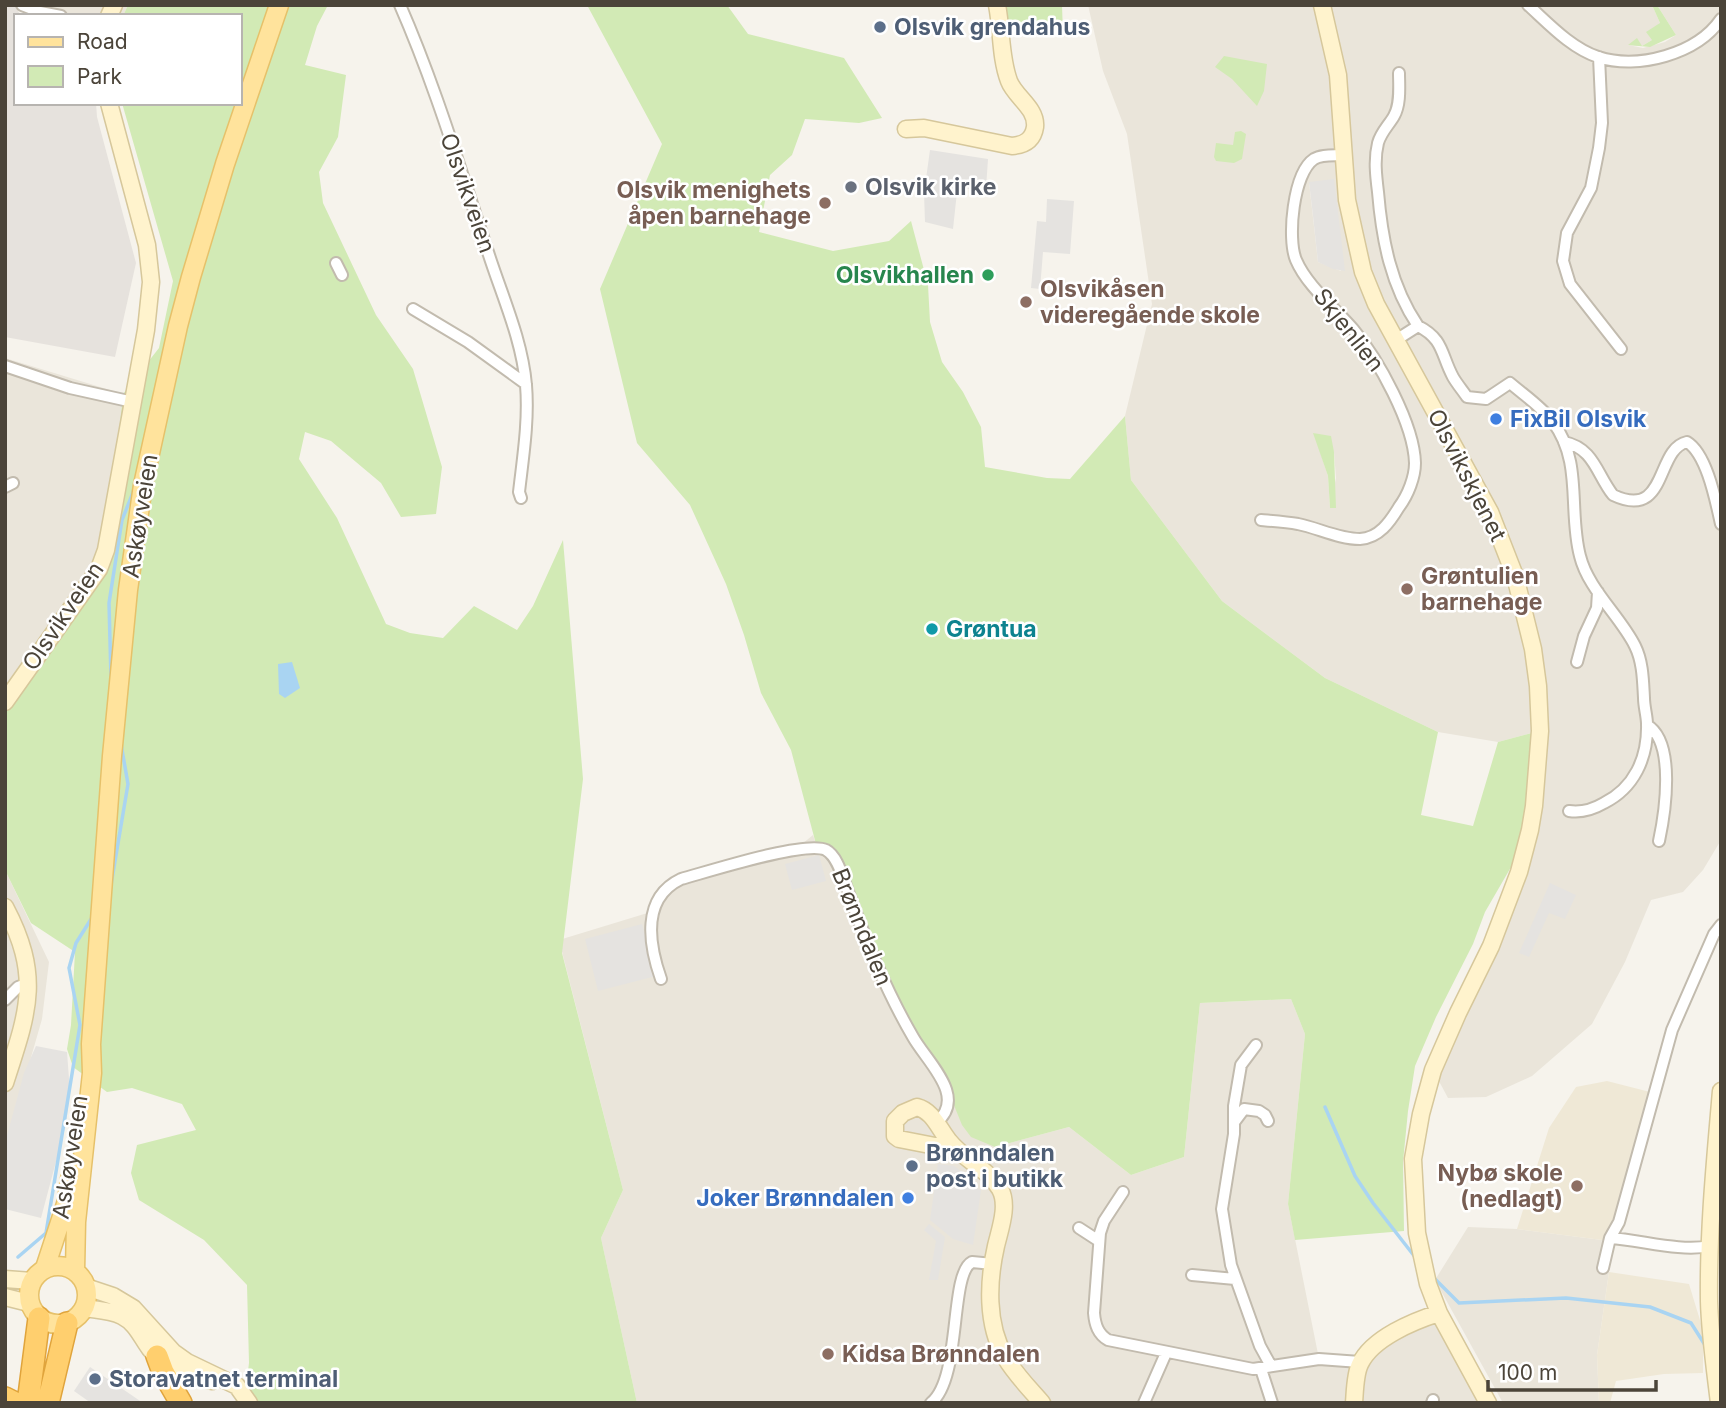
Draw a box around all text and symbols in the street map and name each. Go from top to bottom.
place label: Olsvik grendahus [894,13,1090,41]
legend [14,14,242,105]
marker: Olsvik grendahus [872,19,888,35]
text: Road [77,29,128,54]
text: Park [77,64,122,89]
street label: Olsvikveien [434,129,502,257]
place label: Olsvik kirke [865,173,996,201]
place label: Olsvik menighets åpen barnehage [616,176,811,230]
marker: Olsvik kirke [843,179,859,195]
marker: Olsvik menighets åpen barnehage [817,195,833,211]
place label: Olsvikhallen [836,261,974,289]
marker: Olsvikhallen [980,267,996,283]
place label: Olsvikåsen videregående skole [1040,275,1260,329]
street label: Skjenlien [1308,283,1390,377]
marker: Olsvikåsen videregående skole [1018,294,1034,310]
street label: Olsvikskjenet [1422,404,1513,546]
place label: FixBil Olsvik [1510,405,1647,433]
marker: FixBil Olsvik [1488,411,1504,427]
street label: Askøyveien [116,452,164,580]
street label: Olsvikveien [16,556,110,676]
place label: Grøntulien barnehage [1421,562,1543,616]
marker: Grøntulien barnehage [1399,581,1415,597]
place label: Grøntua [946,615,1037,643]
marker: Grøntua [924,621,940,637]
street label: Brønndalen [826,864,898,990]
street label: Askøyveien [46,1093,94,1221]
place label: Brønndalen post i butikk [926,1139,1064,1193]
marker: Brønndalen post i butikk [904,1158,920,1174]
place label: Nybø skole (nedlagt) [1438,1159,1563,1213]
marker: Nybø skole (nedlagt) [1569,1178,1585,1194]
place label: Joker Brønndalen [696,1184,894,1212]
marker: Joker Brønndalen [900,1190,916,1206]
place label: Kidsa Brønndalen [842,1340,1040,1368]
marker: Kidsa Brønndalen [820,1346,836,1362]
scale bar [1488,1348,1656,1392]
text: 100 m [1498,1360,1557,1385]
place label: Storavatnet terminal [109,1365,338,1393]
marker: Storavatnet terminal [87,1371,103,1387]

